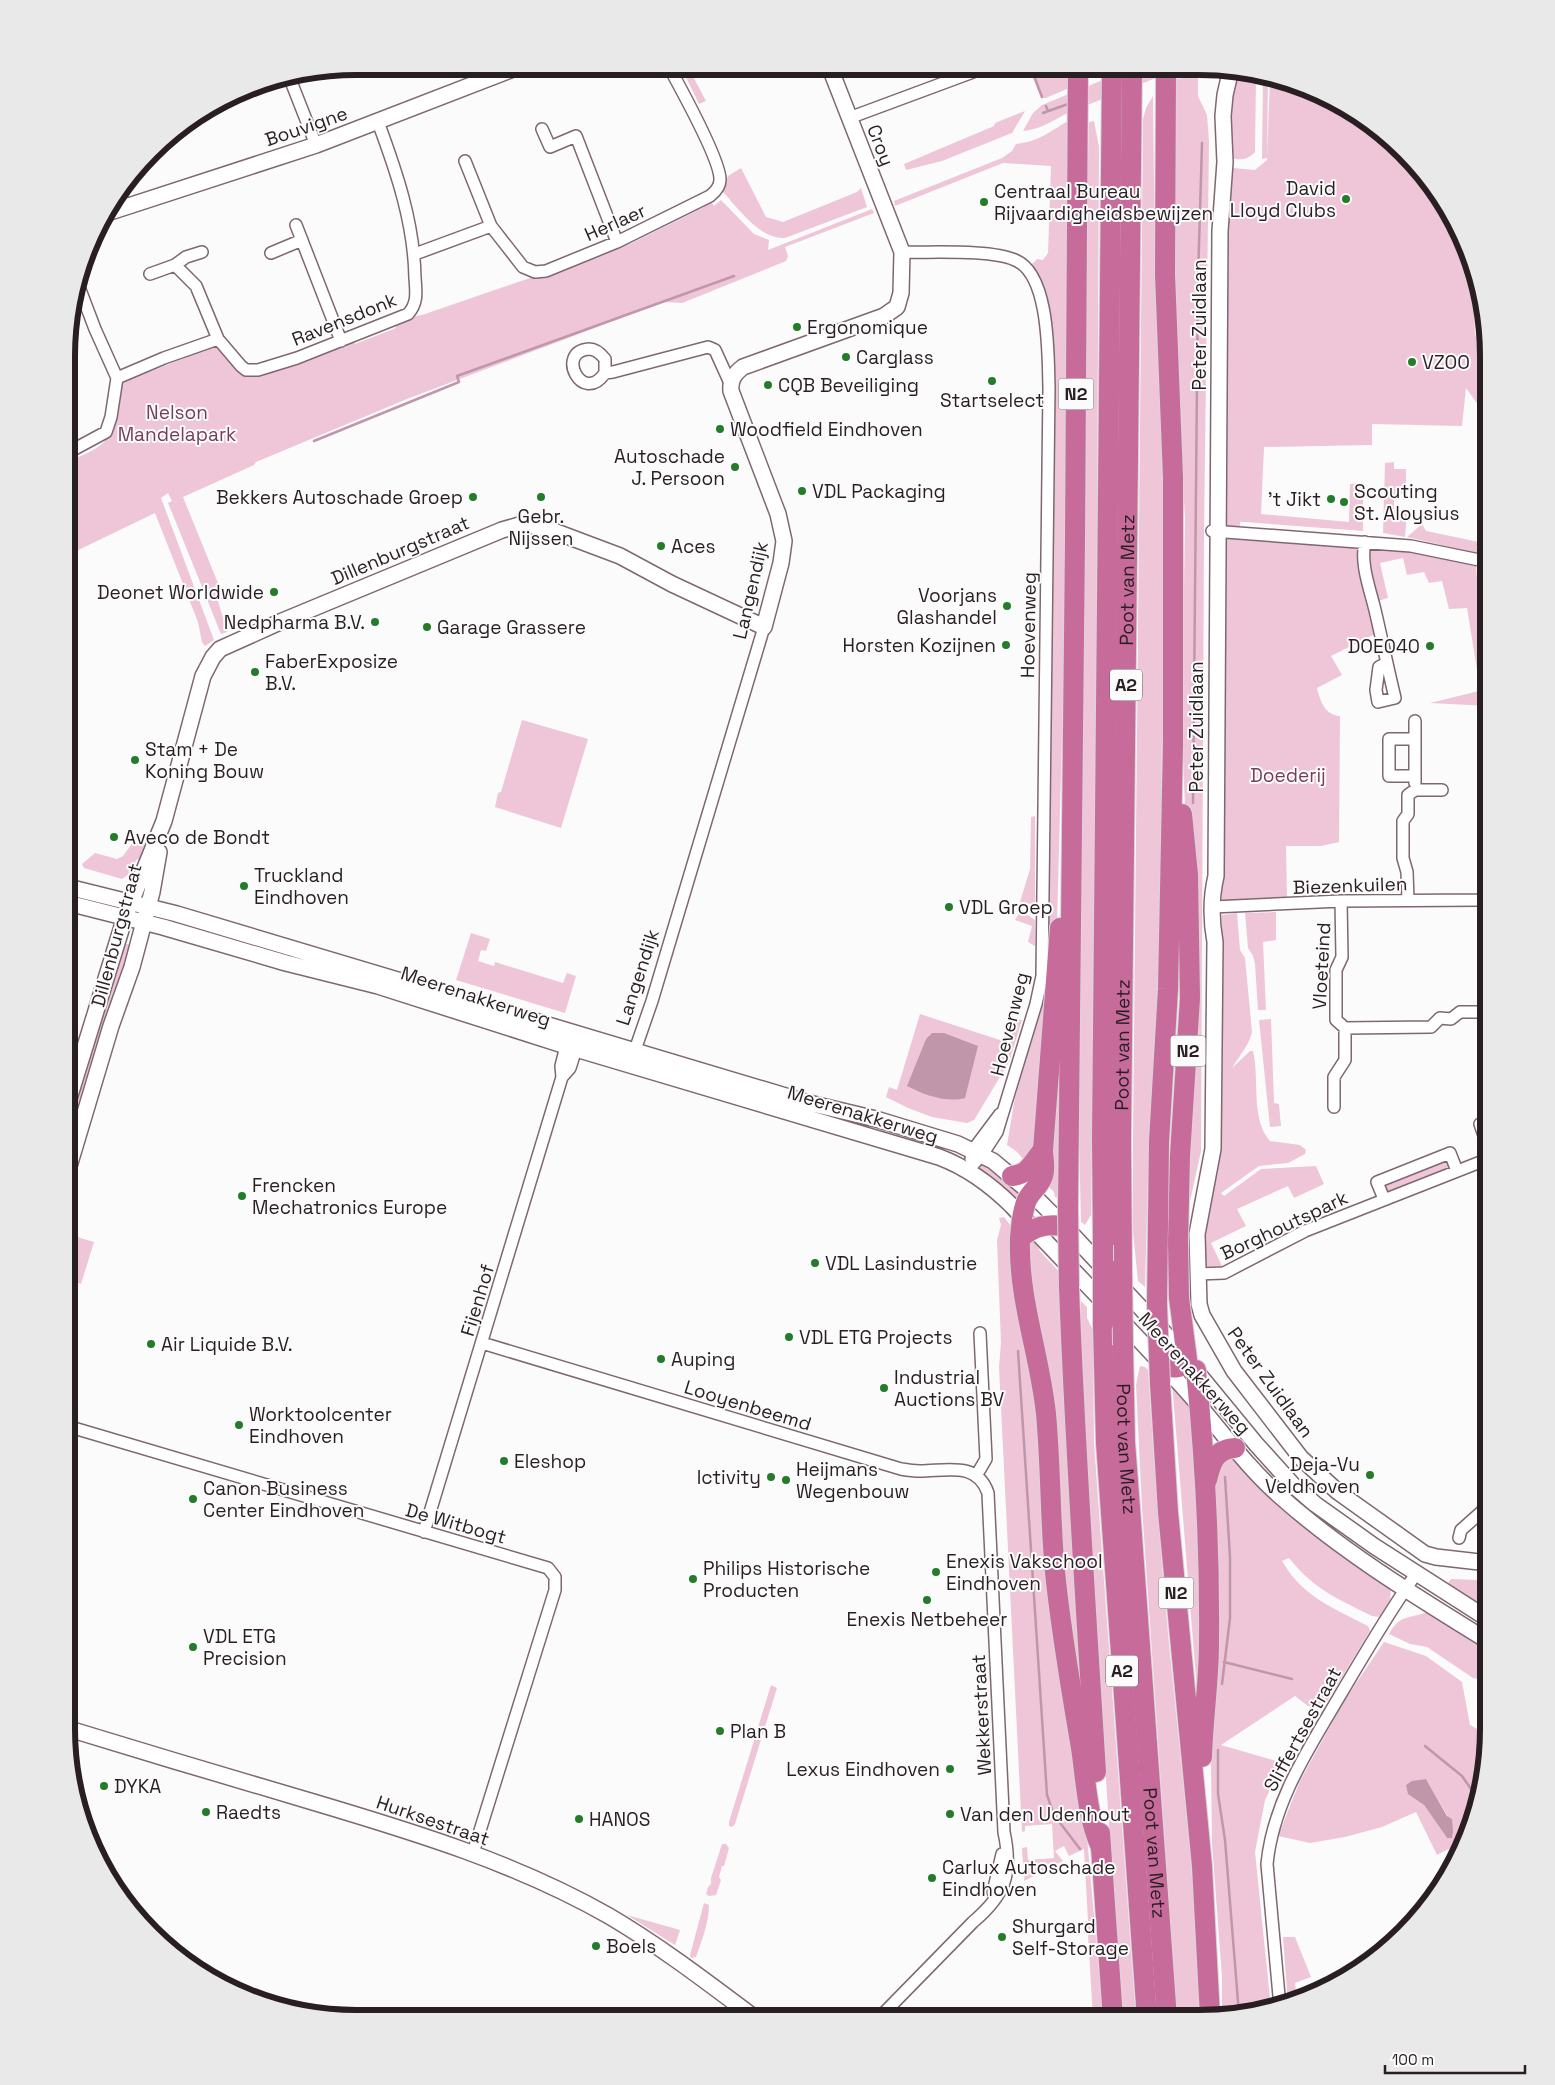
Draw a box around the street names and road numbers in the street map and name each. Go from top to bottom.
street label: Bouvigne [261,101,351,152]
street label: Croy [861,121,900,169]
street label: Herlaer [581,198,650,247]
street label: Peter Zuidlaan [1187,259,1212,391]
street label: Ravensdonk [288,287,400,352]
road number: N2 [1058,378,1094,409]
street label: Dillenburgstraat [327,510,473,591]
street label: Poot van Metz [1114,514,1140,646]
street label: Langendijk [727,539,774,642]
street label: Hoevenweg [1015,572,1042,678]
street label: Peter Zuidlaan [1184,661,1209,793]
road number: A2 [1110,670,1142,700]
street label: Dillenburgstraat [85,861,148,1010]
street label: Biezenkuilen [1292,871,1408,900]
street label: Vloeteind [1307,922,1336,1010]
street label: Langendijk [610,926,665,1029]
street label: Meerenakkerweg [398,960,554,1033]
street label: Hoevenweg [985,970,1034,1079]
street label: Poot van Metz [1109,979,1136,1111]
road number: N2 [1170,1036,1206,1066]
street label: Meerenakkerweg [784,1080,941,1149]
street label: Borghoutspark [1217,1185,1352,1266]
street label: Fijenhof [455,1261,500,1339]
street label: Meerenakkerweg [1133,1307,1256,1440]
street label: Peter Zuidlaan [1222,1322,1319,1443]
street label: Looyenbeemd [681,1374,814,1437]
street label: Poot van Metz [1111,1383,1142,1515]
street label: De Witbogt [403,1497,509,1550]
road number: N2 [1158,1578,1194,1609]
street label: Wekkerstraat [966,1654,997,1776]
road number: A2 [1106,1655,1138,1686]
street label: Sliffertsestraat [1258,1662,1347,1796]
street label: Poot van Metz [1137,1787,1172,1919]
street label: Hurksestraat [373,1789,493,1851]

